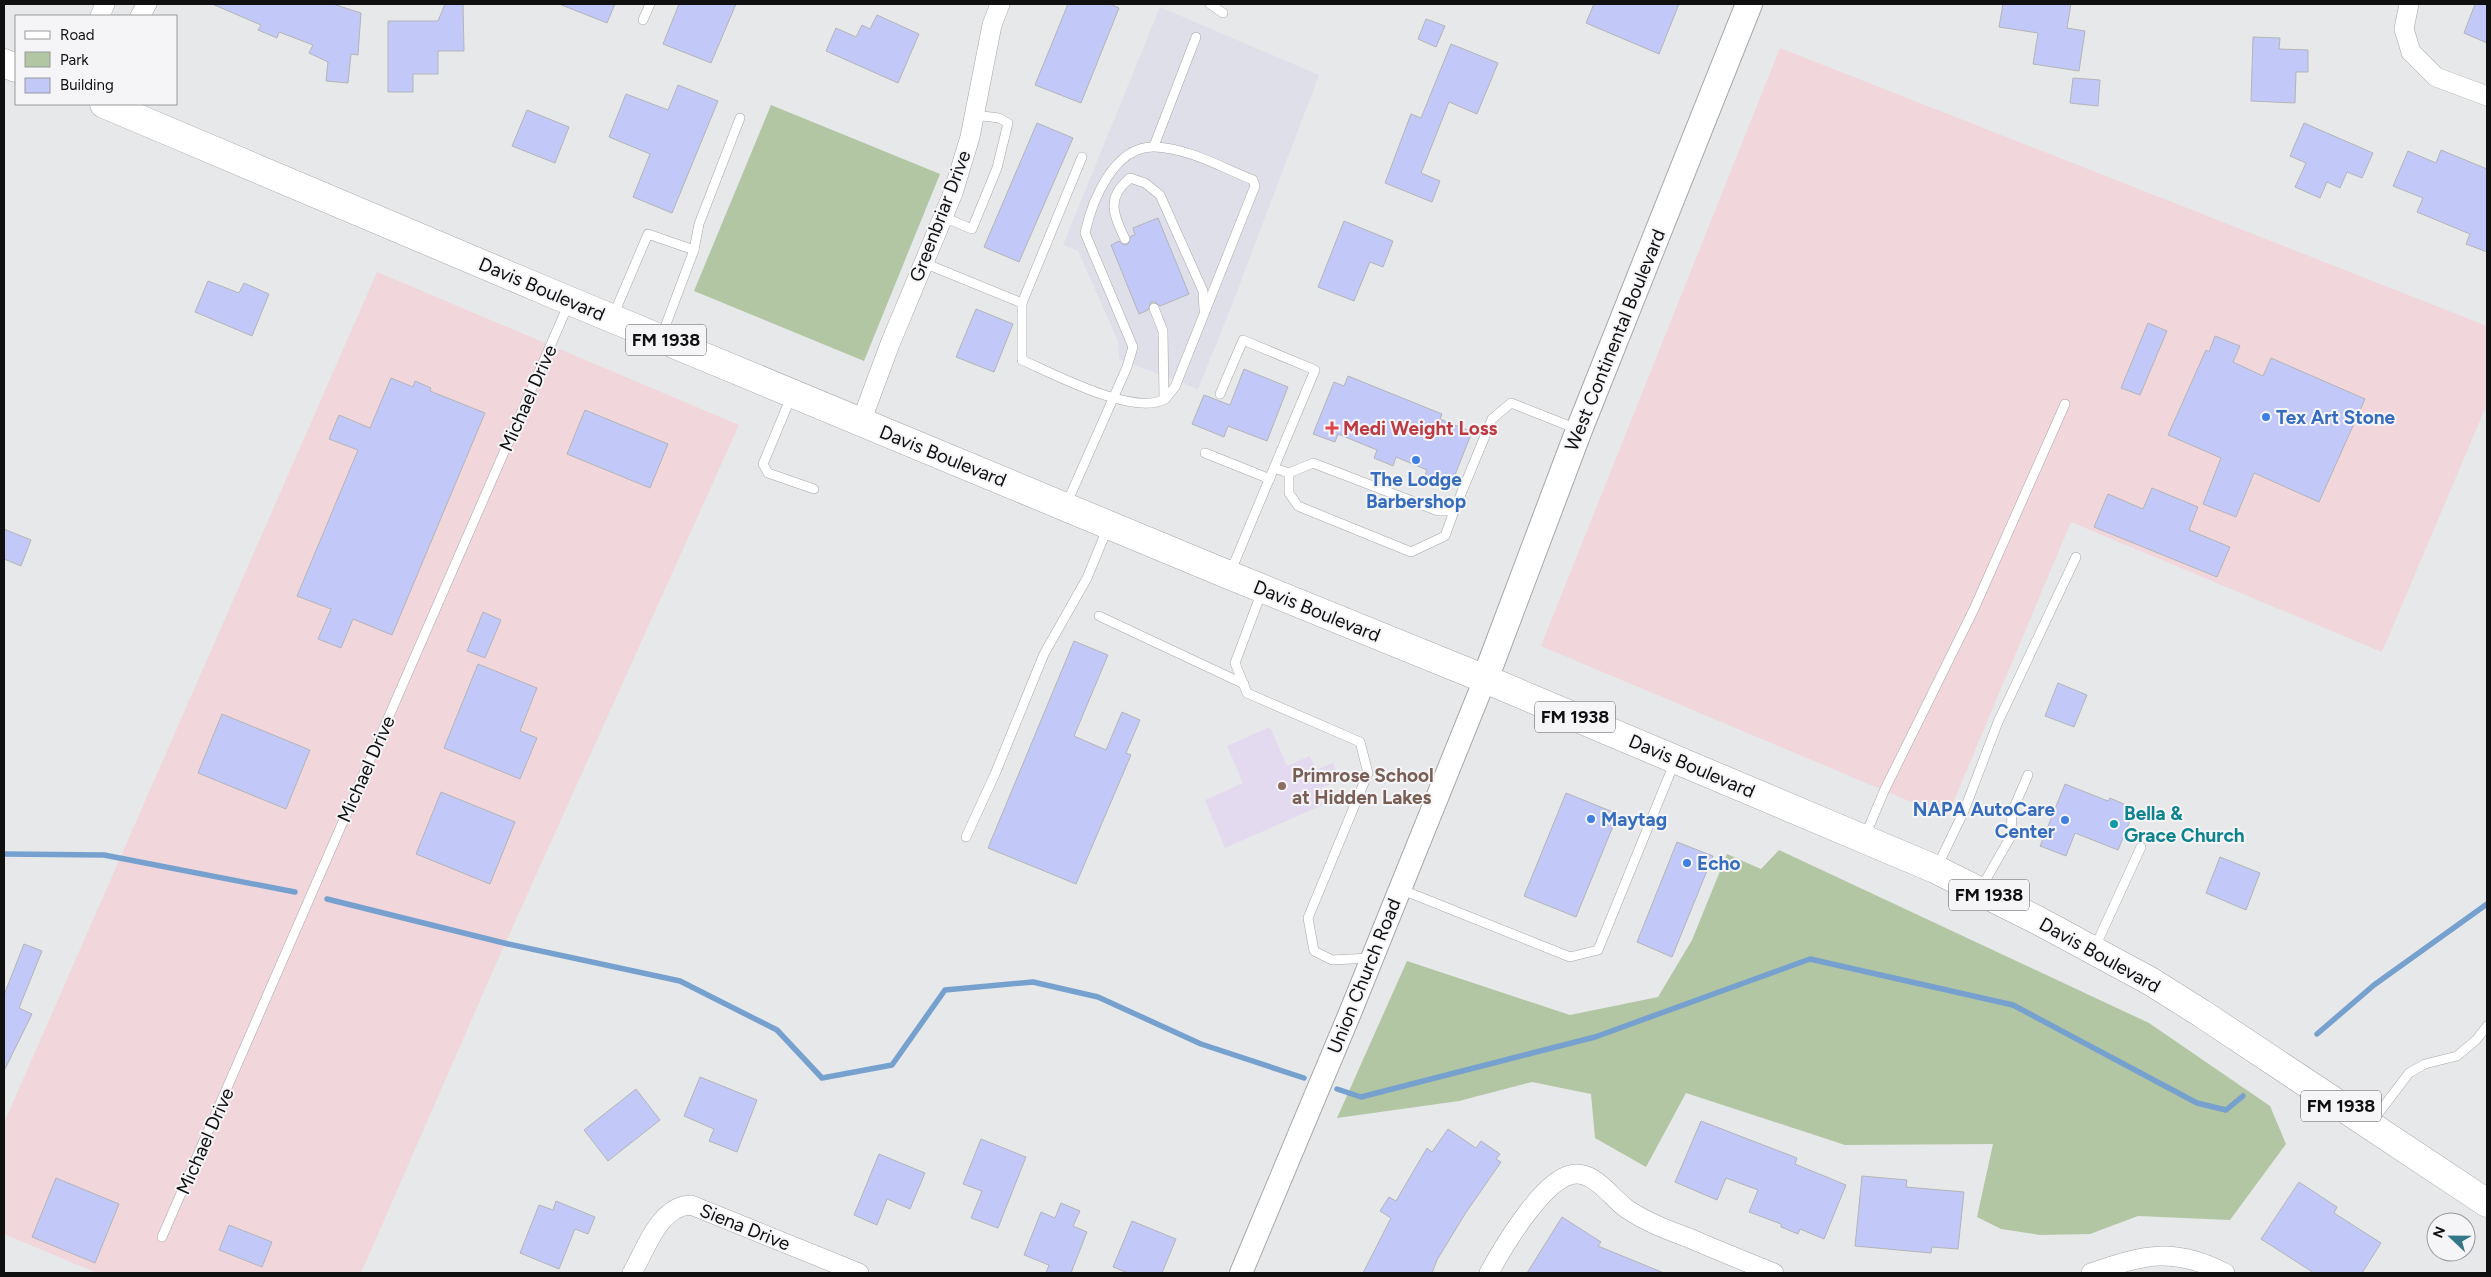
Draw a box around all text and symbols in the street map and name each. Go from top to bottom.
legend [15,15,178,105]
text: Road [60,26,95,44]
text: Park [60,51,89,69]
text: Building [60,76,114,94]
street label: Greenbriar Drive [904,147,976,285]
street label: West Continental Boulevard [1560,226,1670,454]
street label: Davis Boulevard [475,252,609,326]
road number: FM 1938 [626,324,706,356]
street label: Michael Drive [494,341,562,455]
place label: Tex Art Stone [2276,406,2395,429]
marker: Tex Art Stone [2260,411,2272,423]
place label: Medi Weight Loss [1343,417,1498,440]
street label: Davis Boulevard [876,420,1010,492]
marker: Medi Weight Loss [1325,421,1339,435]
marker: The Lodge Barbershop [1410,454,1422,466]
place label: The Lodge Barbershop [1366,468,1466,513]
street label: Davis Boulevard [1250,575,1384,647]
road number: FM 1938 [1535,702,1615,732]
street label: Michael Drive [332,712,400,826]
street label: Davis Boulevard [1625,729,1759,803]
place label: Primrose School at Hidden Lakes [1292,764,1434,809]
marker: Primrose School at Hidden Lakes [1276,780,1288,792]
place label: NAPA AutoCare Center [1913,798,2055,843]
place label: Bella & Grace Church [2124,802,2245,847]
place label: Maytag [1601,808,1667,831]
marker: Maytag [1585,813,1597,825]
marker: NAPA AutoCare Center [2059,814,2071,826]
marker: Bella & Grace Church [2108,818,2120,830]
place label: Echo [1697,852,1740,875]
marker: Echo [1681,857,1693,869]
road number: FM 1938 [1949,880,2029,910]
street label: Union Church Road [1322,895,1406,1057]
street label: Davis Boulevard [2035,912,2165,998]
street label: Michael Drive [171,1084,239,1198]
road number: FM 1938 [2301,1090,2381,1122]
street label: Siena Drive [696,1198,794,1256]
north arrow [2426,1212,2476,1262]
text: N [2430,1224,2449,1241]

